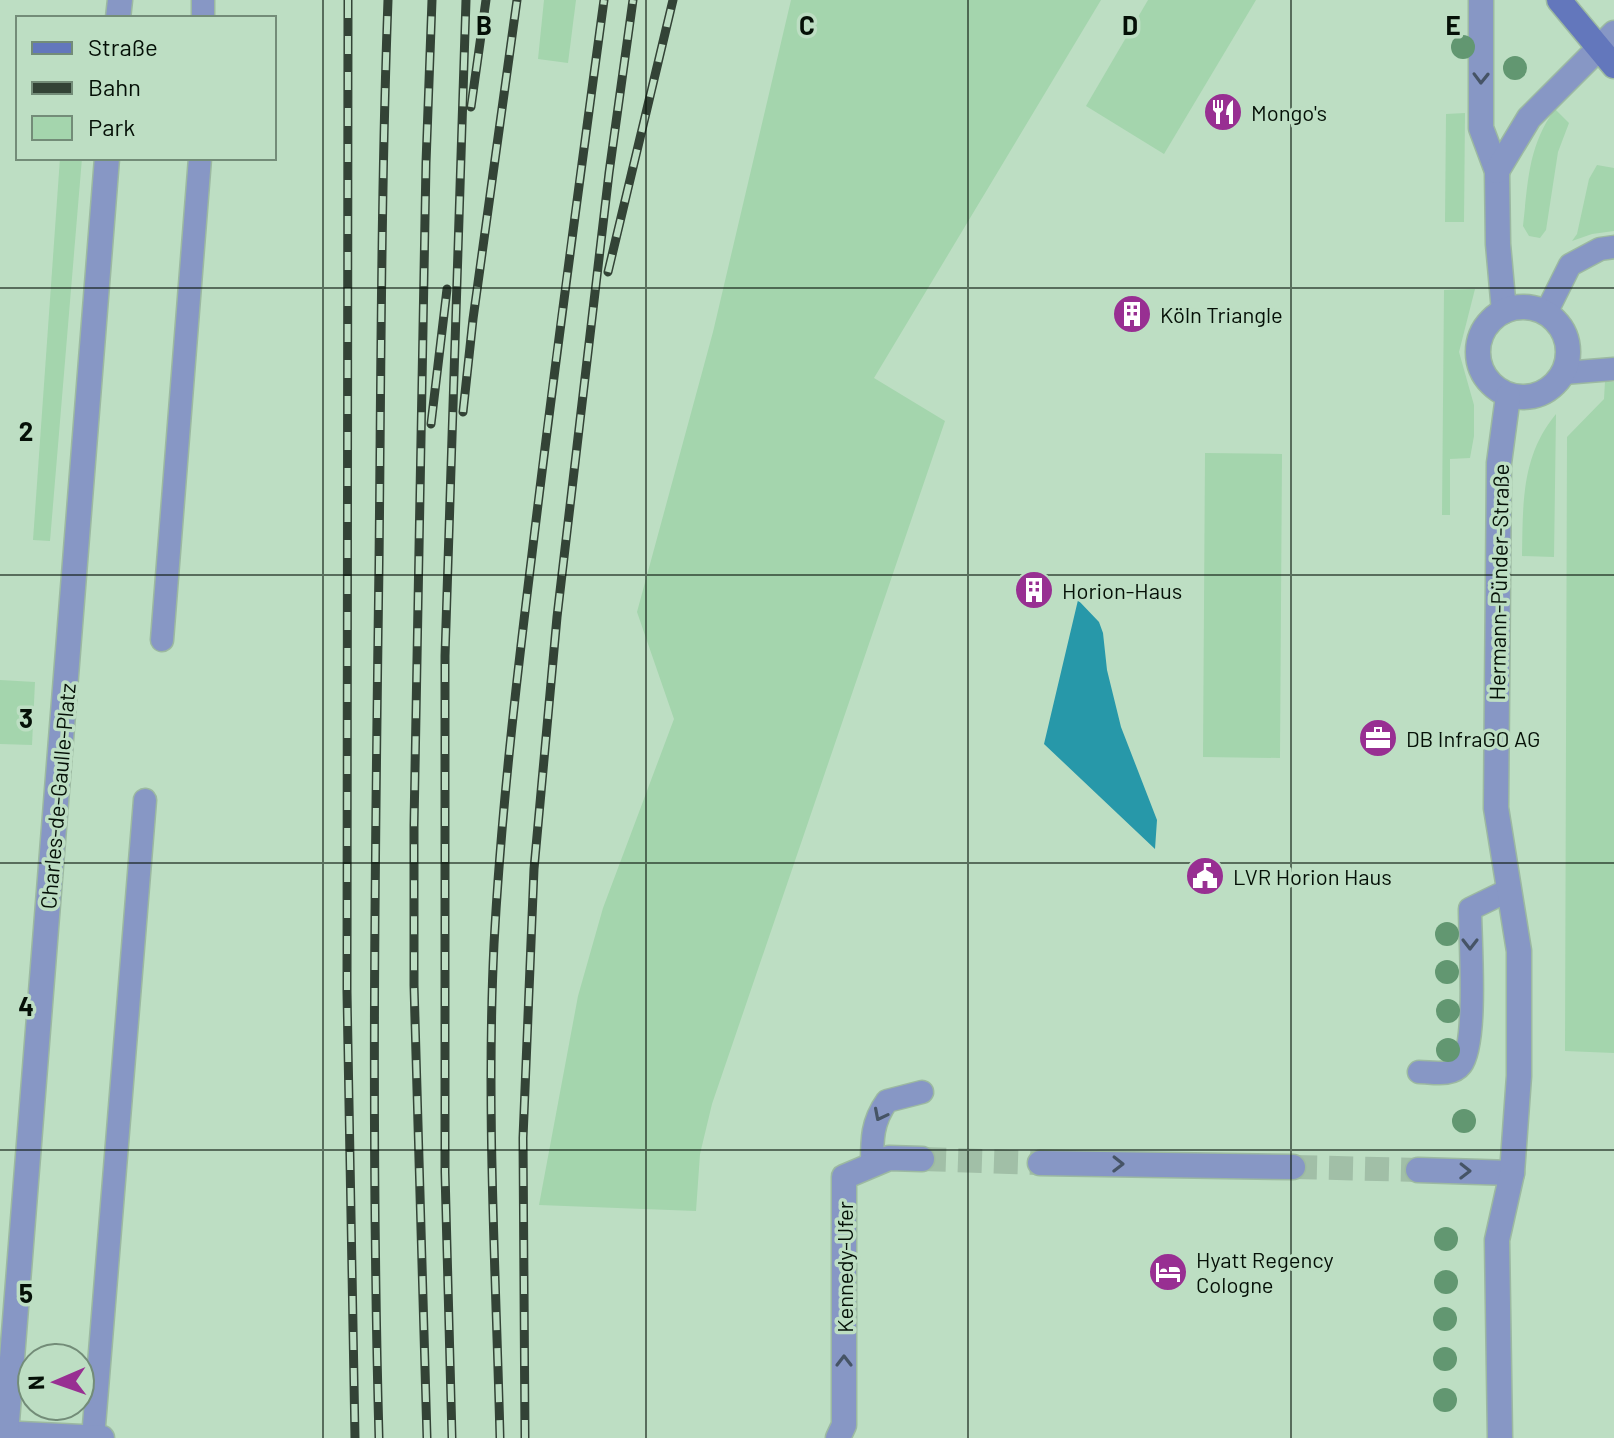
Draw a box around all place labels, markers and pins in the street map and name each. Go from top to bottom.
restaurant icon: Mongo's [1202,91,1244,133]
place label: Mongo's [1251,99,1327,125]
building icon: Köln Triangle [1111,293,1153,335]
place label: Köln Triangle [1160,301,1283,327]
building icon: Horion-Haus [1013,569,1055,611]
place label: Horion-Haus [1062,577,1182,603]
office icon: DB InfraGO AG [1357,717,1399,759]
place label: DB InfraGO AG [1406,725,1541,751]
public building icon: LVR Horion Haus [1184,855,1226,897]
place label: LVR Horion Haus [1233,863,1392,889]
place label: Hyatt Regency Cologne [1196,1246,1334,1297]
hotel icon: Hyatt Regency Cologne [1147,1251,1189,1293]

